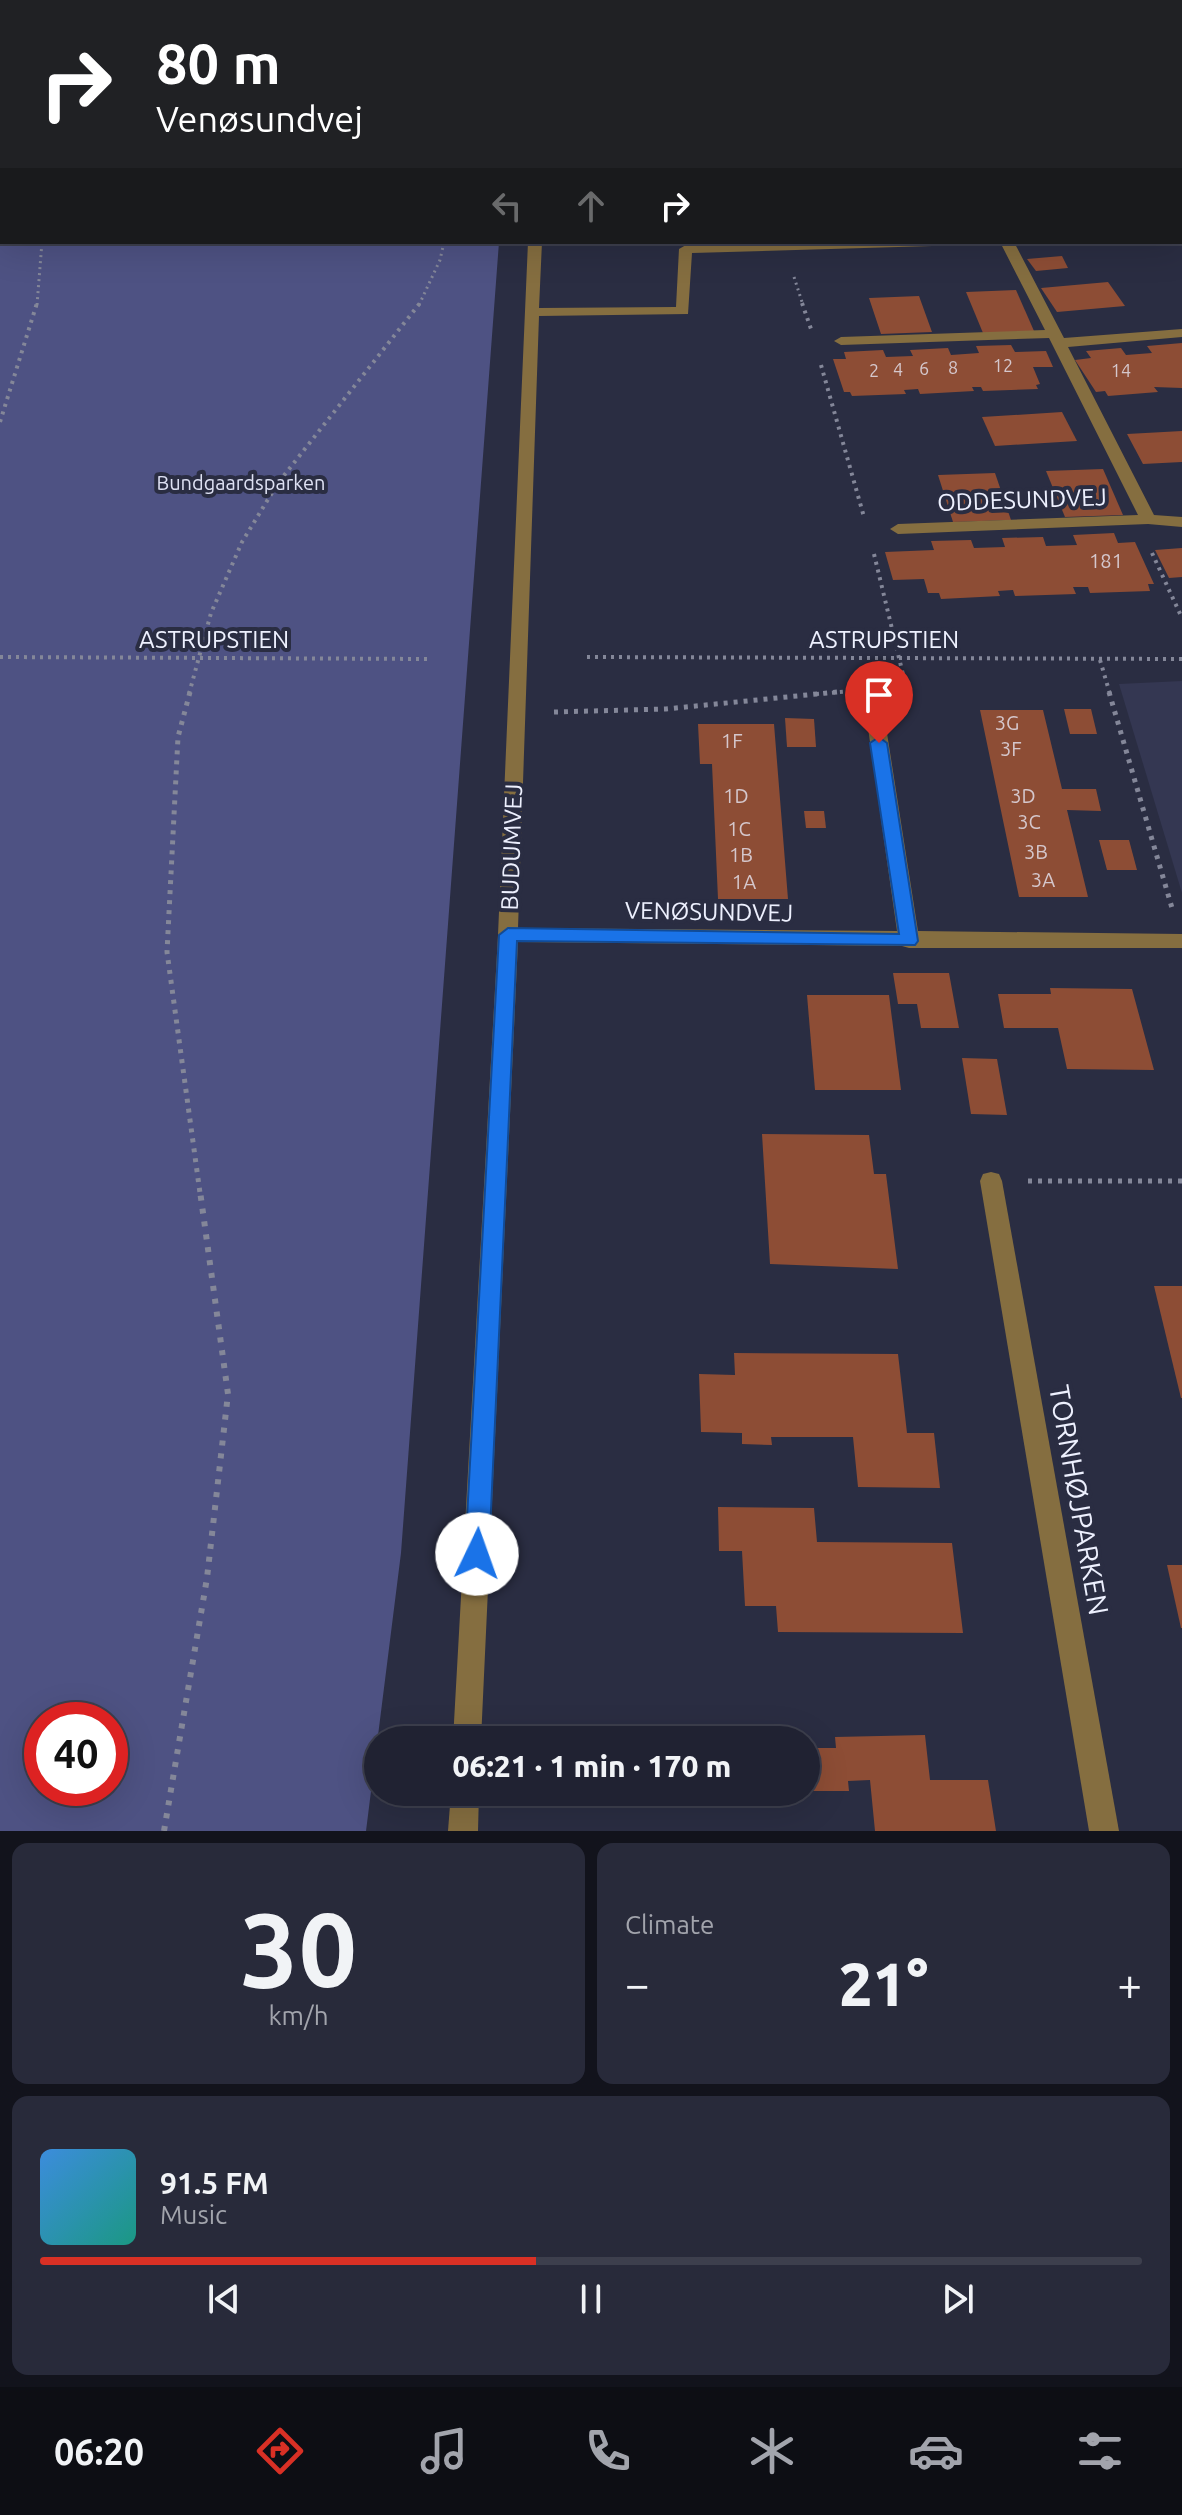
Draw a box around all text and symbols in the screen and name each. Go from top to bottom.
icon: right [24,32,128,136]
text: 80 m [156,32,281,95]
text: Venøsundvej [156,98,363,139]
icon: left [485,184,529,228]
icon: ahead [569,184,613,228]
icon: right [653,184,697,228]
house number: 12 [993,355,1013,375]
house number: 8 [948,357,958,377]
house number: 6 [919,358,929,378]
house number: 4 [893,359,903,379]
house number: 2 [869,360,879,380]
house number: 14 [1111,360,1131,380]
park label: Bundgaardsparken [156,471,326,494]
street label: ODDESUNDVEJ [937,483,1107,516]
house number: 181 [1089,549,1123,572]
street label: ASTRUPSTIEN [139,626,289,653]
street label: ASTRUPSTIEN [809,626,959,653]
pin [845,661,913,743]
icon: arrive [857,673,901,717]
house number: 3G [995,711,1019,734]
house number: 1F [721,729,743,752]
house number: 3F [1000,737,1022,760]
street label: BUDUMVEJ [496,783,527,911]
house number: 1D [723,784,749,807]
house number: 3D [1010,784,1036,807]
house number: 3C [1017,810,1041,833]
house number: 1C [727,817,751,840]
house number: 3B [1024,840,1048,863]
house number: 1B [729,843,753,866]
house number: 3A [1031,868,1055,891]
house number: 1A [732,870,756,893]
street label: VENØSUNDVEJ [625,897,793,926]
street label: TORNHØJPARKEN [1044,1383,1115,1617]
position arrow [435,1512,519,1596]
speed limit sign: 40 [24,1702,128,1806]
text: 06:21 · 1 min · 170 m [453,1749,731,1783]
text: 30 [240,1890,357,2007]
text: Climate [625,1910,714,1939]
text: 21° [839,1950,928,2017]
text: − [625,1959,650,2008]
text: + [1117,1959,1142,2008]
text: km/h [268,2001,329,2030]
text: 91.5 FM [160,2166,269,2200]
text: Music [160,2200,227,2229]
icon: previous [202,2277,246,2321]
icon: pause [569,2277,613,2321]
icon: next [936,2277,980,2321]
icon: directions [252,2423,308,2479]
icon: music [416,2423,472,2479]
icon: phone [580,2423,636,2479]
icon: climate [744,2423,800,2479]
icon: car [908,2423,964,2479]
icon: filters [1072,2423,1128,2479]
text: 06:20 [54,2431,144,2472]

